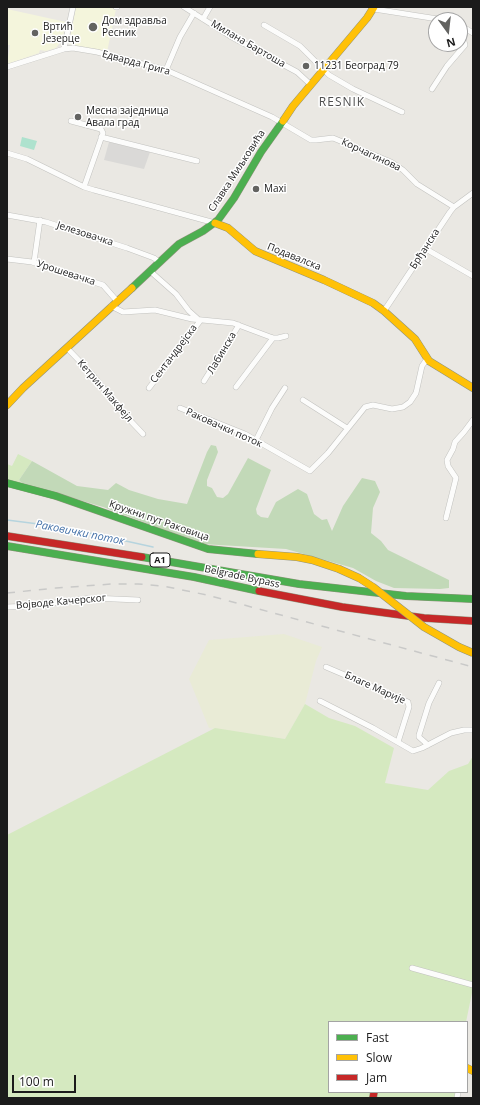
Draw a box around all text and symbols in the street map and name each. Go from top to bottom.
north arrow [428,12,468,52]
place label: Дом здравља Ресник [102,15,167,38]
street label: Милана Бартоша [209,18,287,70]
place label: Вртић Језерце [43,21,80,44]
marker: Дом здравља Ресник [87,21,99,33]
marker: Вртић Језерце [30,28,40,38]
text: N [445,35,457,52]
street label: Едварда Грига [101,48,171,78]
place label: 11231 Београд 79 [314,60,399,72]
marker: 11231 Београд 79 [301,61,311,71]
district label: RESNIK [319,96,365,110]
place label: Месна заједница Авала град [86,105,169,128]
marker: Месна заједница Авала град [73,112,83,122]
street label: Славка Миљковића [206,128,268,214]
street label: Корчагинова [339,136,403,174]
place label: Maxi [264,183,286,195]
marker: Maxi [251,184,261,194]
street label: Јелезовачка [55,219,115,249]
street label: Брђанска [408,227,442,271]
street label: Подавалска [265,241,323,273]
street label: Урошевачка [35,258,97,288]
street label: Сентандрејска [148,322,200,386]
street label: Лабинска [205,330,239,376]
street label: Кетрин Макфејл [75,357,135,425]
street label: Раковачки поток [184,406,264,450]
street label: Кружни пут Раковица [107,498,211,544]
water label: Раковички поток [34,518,126,548]
road number: A1 [150,553,170,567]
street label: Belgrade Bypass [203,563,281,591]
street label: Војводе Качерског [15,592,107,612]
street label: Благе Марије [343,669,407,707]
legend [328,1021,468,1093]
text: Fast [366,1029,389,1046]
text: Slow [366,1049,392,1066]
scale bar [14,1067,78,1093]
text: Jam [366,1069,387,1086]
text: 100 m [19,1073,54,1090]

